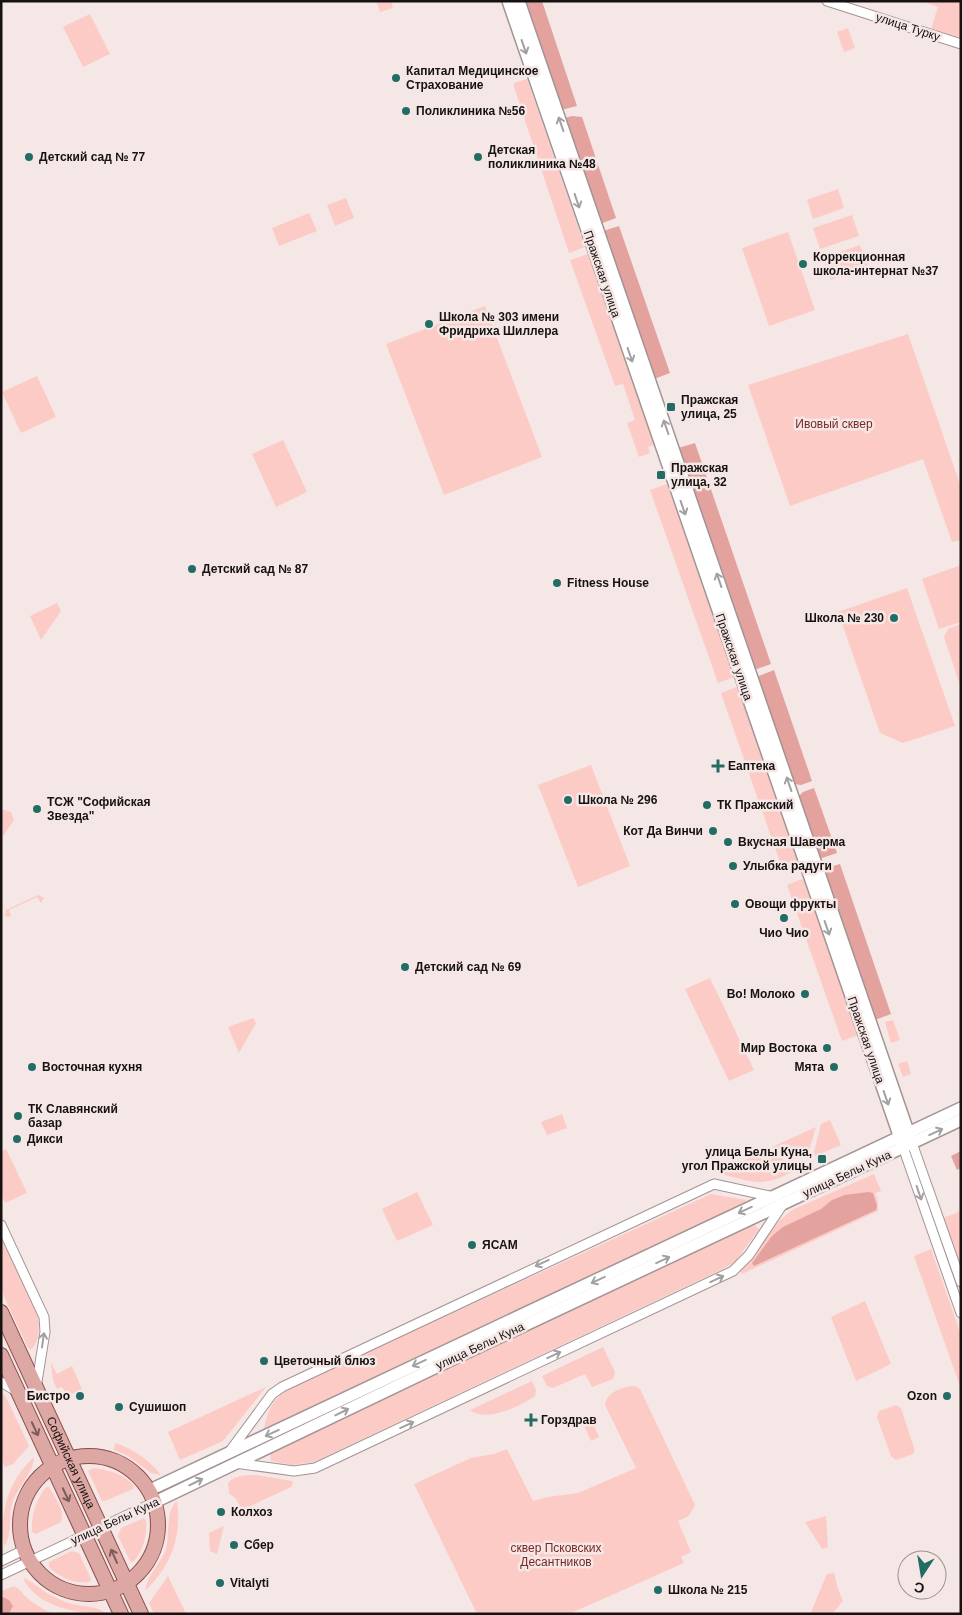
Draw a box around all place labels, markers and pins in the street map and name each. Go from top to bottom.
place label: Капитал Медицинское Страхование [406,64,539,92]
marker: Капитал Медицинское Страхование [390,72,402,84]
place label: Поликлиника №56 [416,104,525,118]
marker: Поликлиника №56 [400,105,412,117]
place label: Детская поликлиника №48 [488,143,596,171]
place label: Детский сад № 77 [39,150,146,164]
marker: Детский сад № 77 [23,151,35,163]
marker: Детская поликлиника №48 [472,151,484,163]
place label: Коррекционная школа-интернат №37 [813,250,939,278]
marker: Коррекционная школа-интернат №37 [797,258,809,270]
place label: Школа № 303 имени Фридриха Шиллера [439,310,559,338]
marker: Школа № 303 имени Фридриха Шиллера [423,318,435,330]
place label: Пражская улица, 25 [681,393,738,421]
marker: Пражская улица, 25 [665,401,677,413]
place label: Пражская улица, 32 [671,461,728,489]
marker: Пражская улица, 32 [655,469,667,481]
place label: Детский сад № 87 [202,562,309,576]
marker: Детский сад № 87 [186,563,198,575]
place label: Fitness House [567,576,649,590]
marker: Fitness House [551,577,563,589]
place label: Школа № 230 [805,611,884,625]
marker: Школа № 230 [888,612,900,624]
place label: Еаптека [728,759,775,773]
marker: Еаптека [712,760,724,772]
place label: Школа № 296 [578,793,658,807]
marker: Школа № 296 [562,794,574,806]
place label: ТСЖ "Софийская Звезда" [47,795,150,823]
place label: ТК Пражский [717,798,793,812]
marker: ТК Пражский [701,799,713,811]
marker: ТСЖ "Софийская Звезда" [31,803,43,815]
place label: Кот Да Винчи [623,824,703,838]
marker: Кот Да Винчи [707,825,719,837]
place label: Вкусная Шаверма [738,835,845,849]
marker: Вкусная Шаверма [722,836,734,848]
place label: Улыбка радуги [743,859,832,873]
marker: Улыбка радуги [727,860,739,872]
place label: Овощи фрукты [745,897,836,911]
marker: Овощи фрукты [729,898,741,910]
marker: Чио Чио [778,912,790,924]
place label: Чио Чио [759,926,809,940]
place label: Детский сад № 69 [415,960,522,974]
marker: Детский сад № 69 [399,961,411,973]
place label: Во! Молоко [727,987,795,1001]
marker: Во! Молоко [799,988,811,1000]
place label: Мир Востока [741,1041,817,1055]
marker: Мир Востока [821,1042,833,1054]
place label: Восточная кухня [42,1060,142,1074]
place label: Мята [794,1060,824,1074]
marker: Восточная кухня [26,1061,38,1073]
marker: Мята [828,1061,840,1073]
place label: ТК Славянский базар [28,1102,118,1130]
marker: ТК Славянский базар [12,1110,24,1122]
place label: Дикси [27,1132,63,1146]
marker: Дикси [11,1133,23,1145]
place label: улица Белы Куна, угол Пражской улицы [682,1145,812,1173]
marker: улица Белы Куна, угол Пражской улицы [816,1153,828,1165]
place label: ЯСАМ [482,1238,518,1252]
marker: ЯСАМ [466,1239,478,1251]
place label: Цветочный блюз [274,1354,375,1368]
marker: Цветочный блюз [258,1355,270,1367]
place label: Бистро [27,1389,70,1403]
place label: Ozon [907,1389,937,1403]
marker: Бистро [74,1390,86,1402]
marker: Ozon [941,1390,953,1402]
place label: Сушишоп [129,1400,186,1414]
marker: Сушишоп [113,1401,125,1413]
place label: Горздрав [541,1413,597,1427]
marker: Горздрав [525,1414,537,1426]
place label: Колхоз [231,1505,273,1519]
marker: Колхоз [215,1506,227,1518]
place label: Сбер [244,1538,274,1552]
marker: Сбер [228,1539,240,1551]
place label: Vitalyti [230,1576,269,1590]
marker: Vitalyti [214,1577,226,1589]
place label: Школа № 215 [668,1583,748,1597]
marker: Школа № 215 [652,1584,664,1596]

